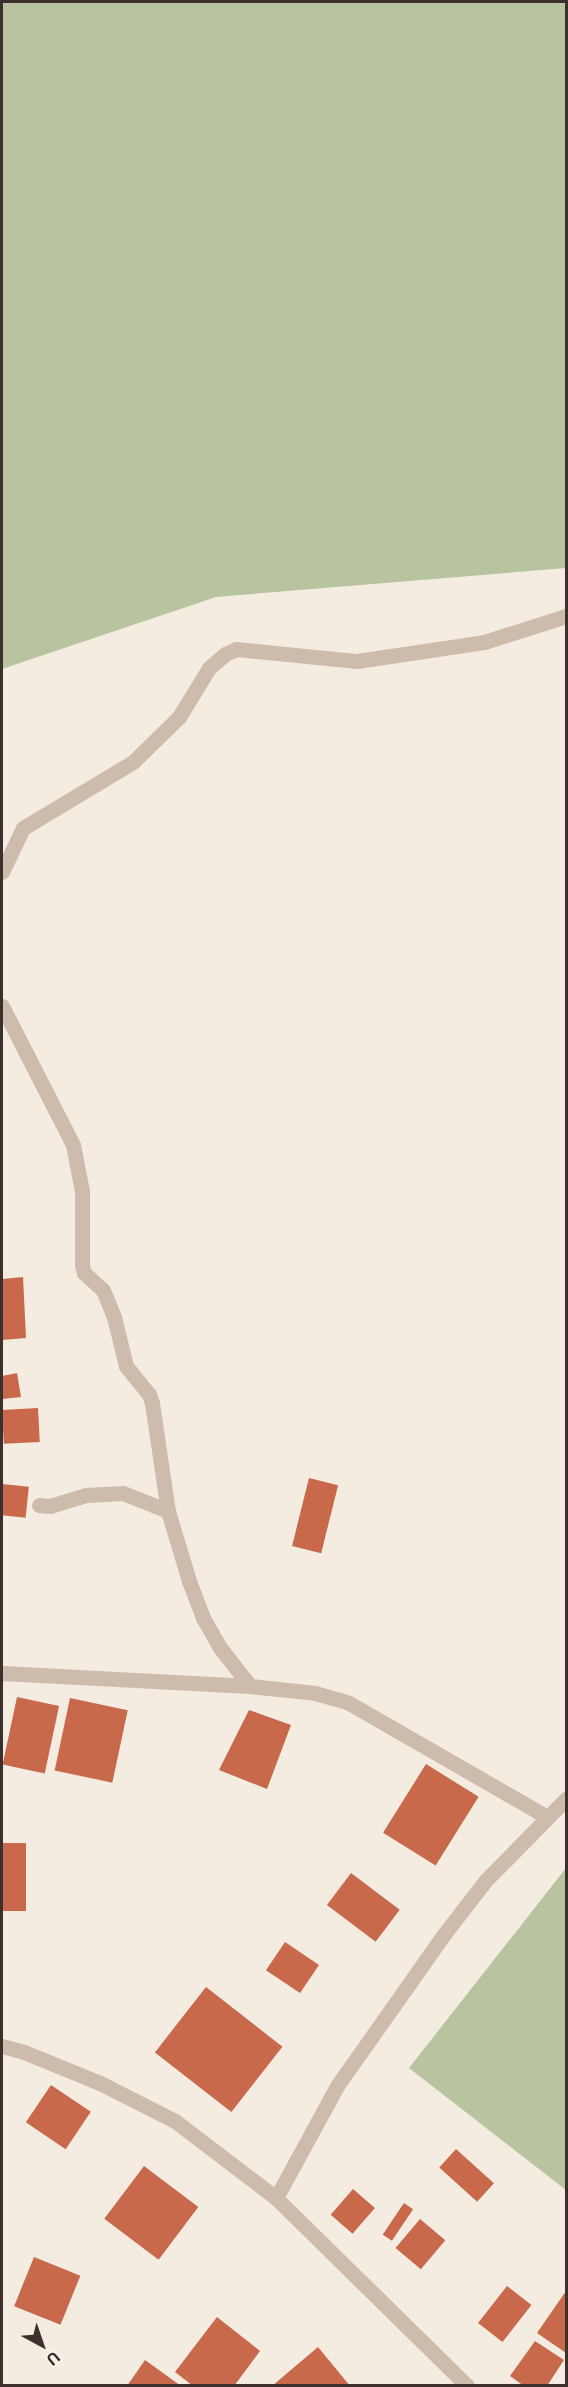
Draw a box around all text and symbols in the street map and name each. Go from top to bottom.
north arrow [12,2315,72,2375]
text: U [42,2346,65,2371]

